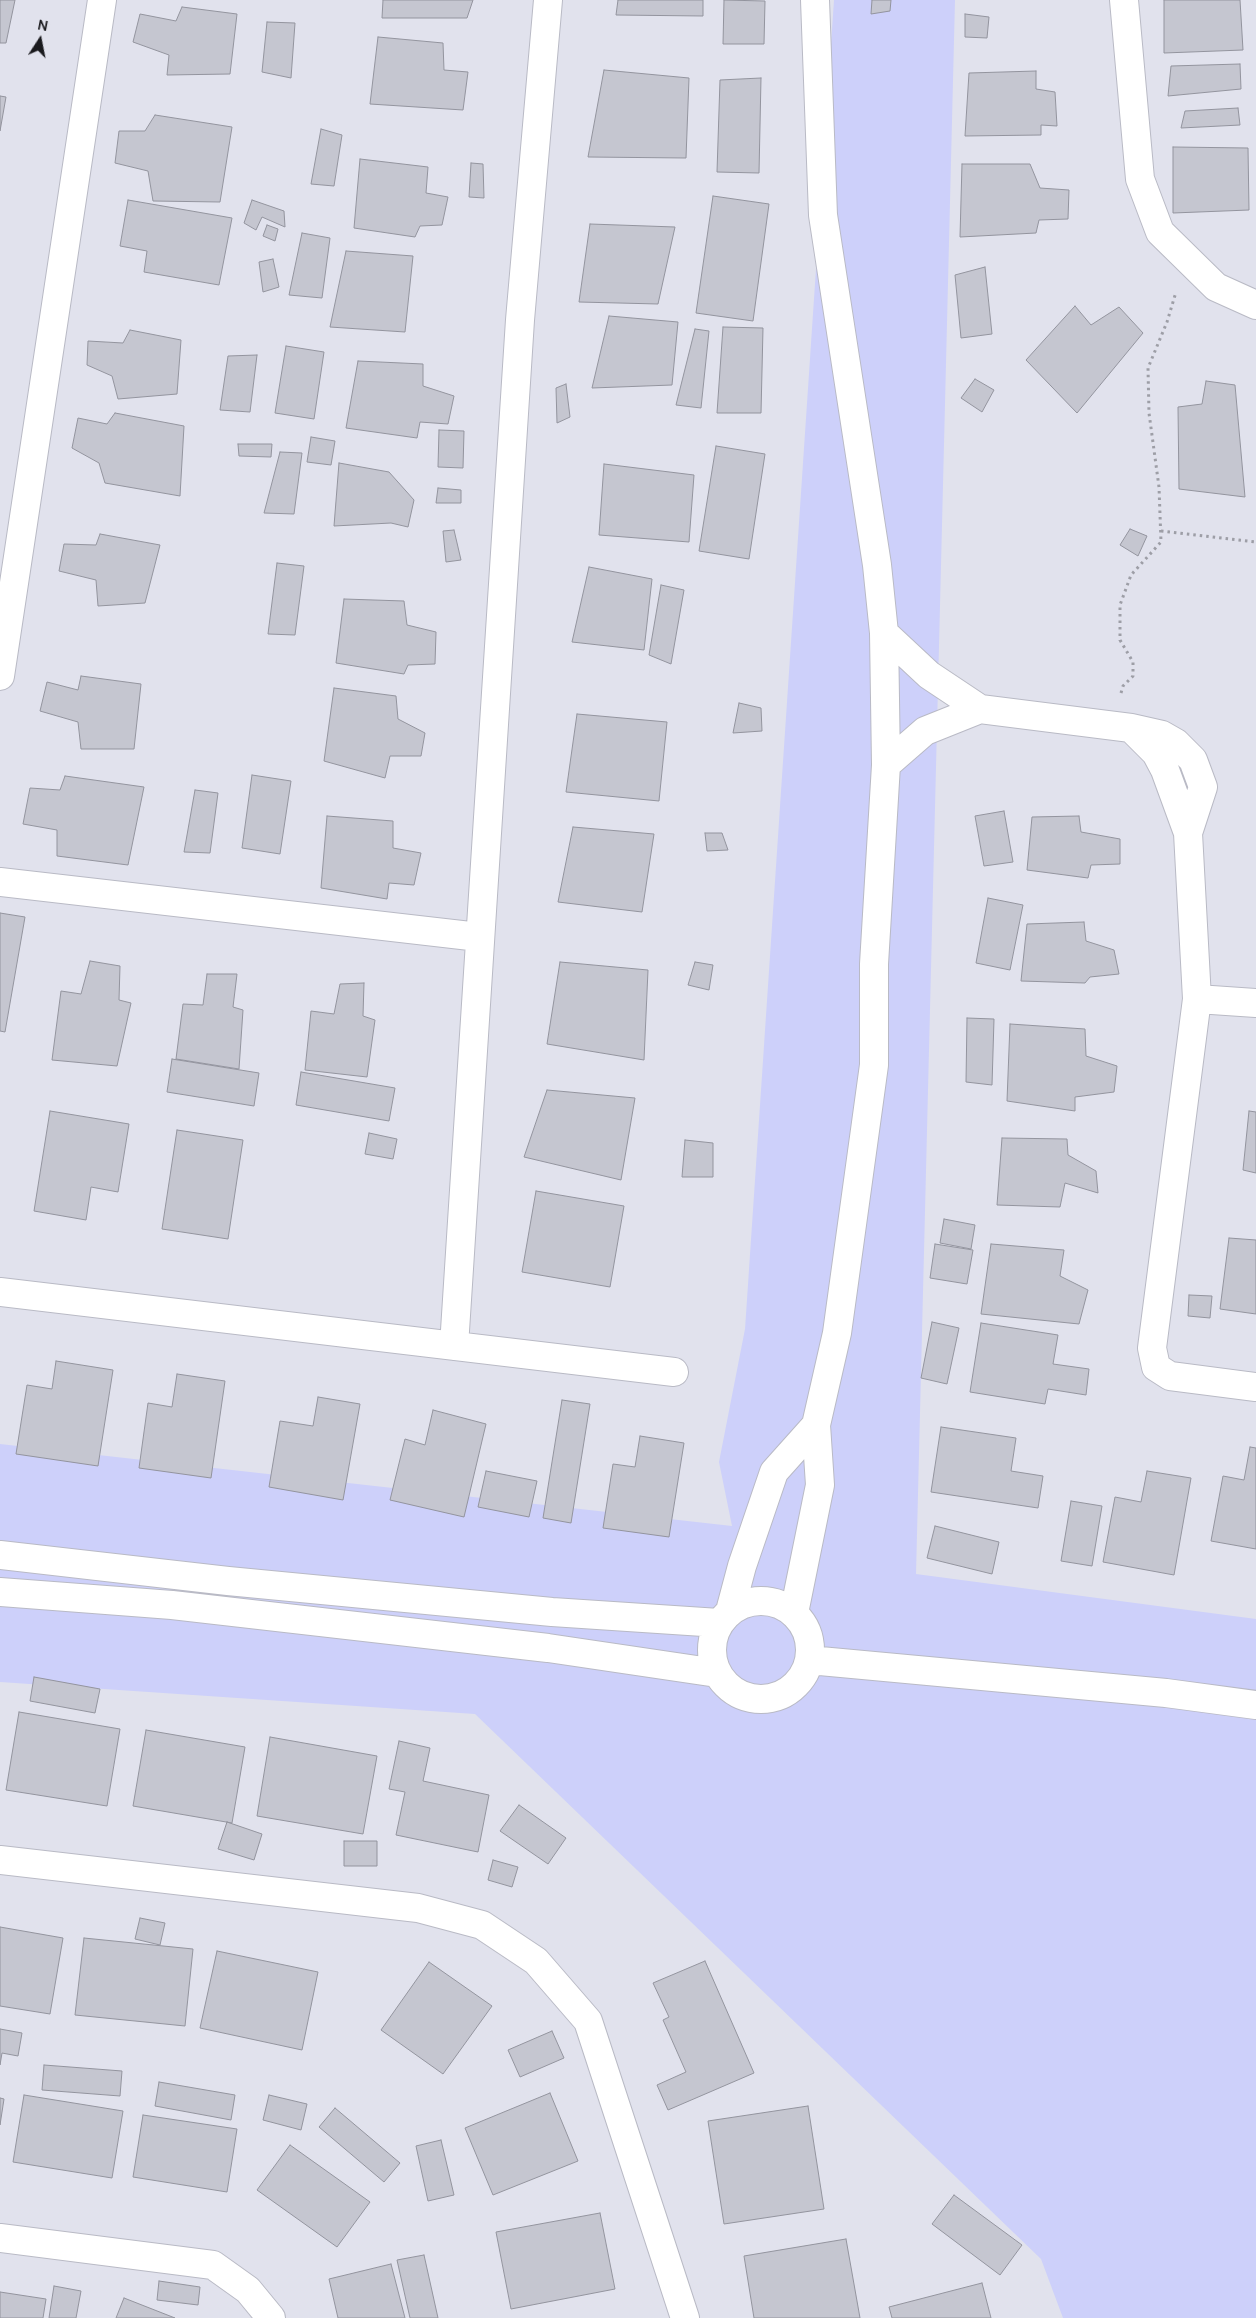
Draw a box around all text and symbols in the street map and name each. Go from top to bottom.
text: N [36,14,50,35]
north arrow [15,15,65,65]

